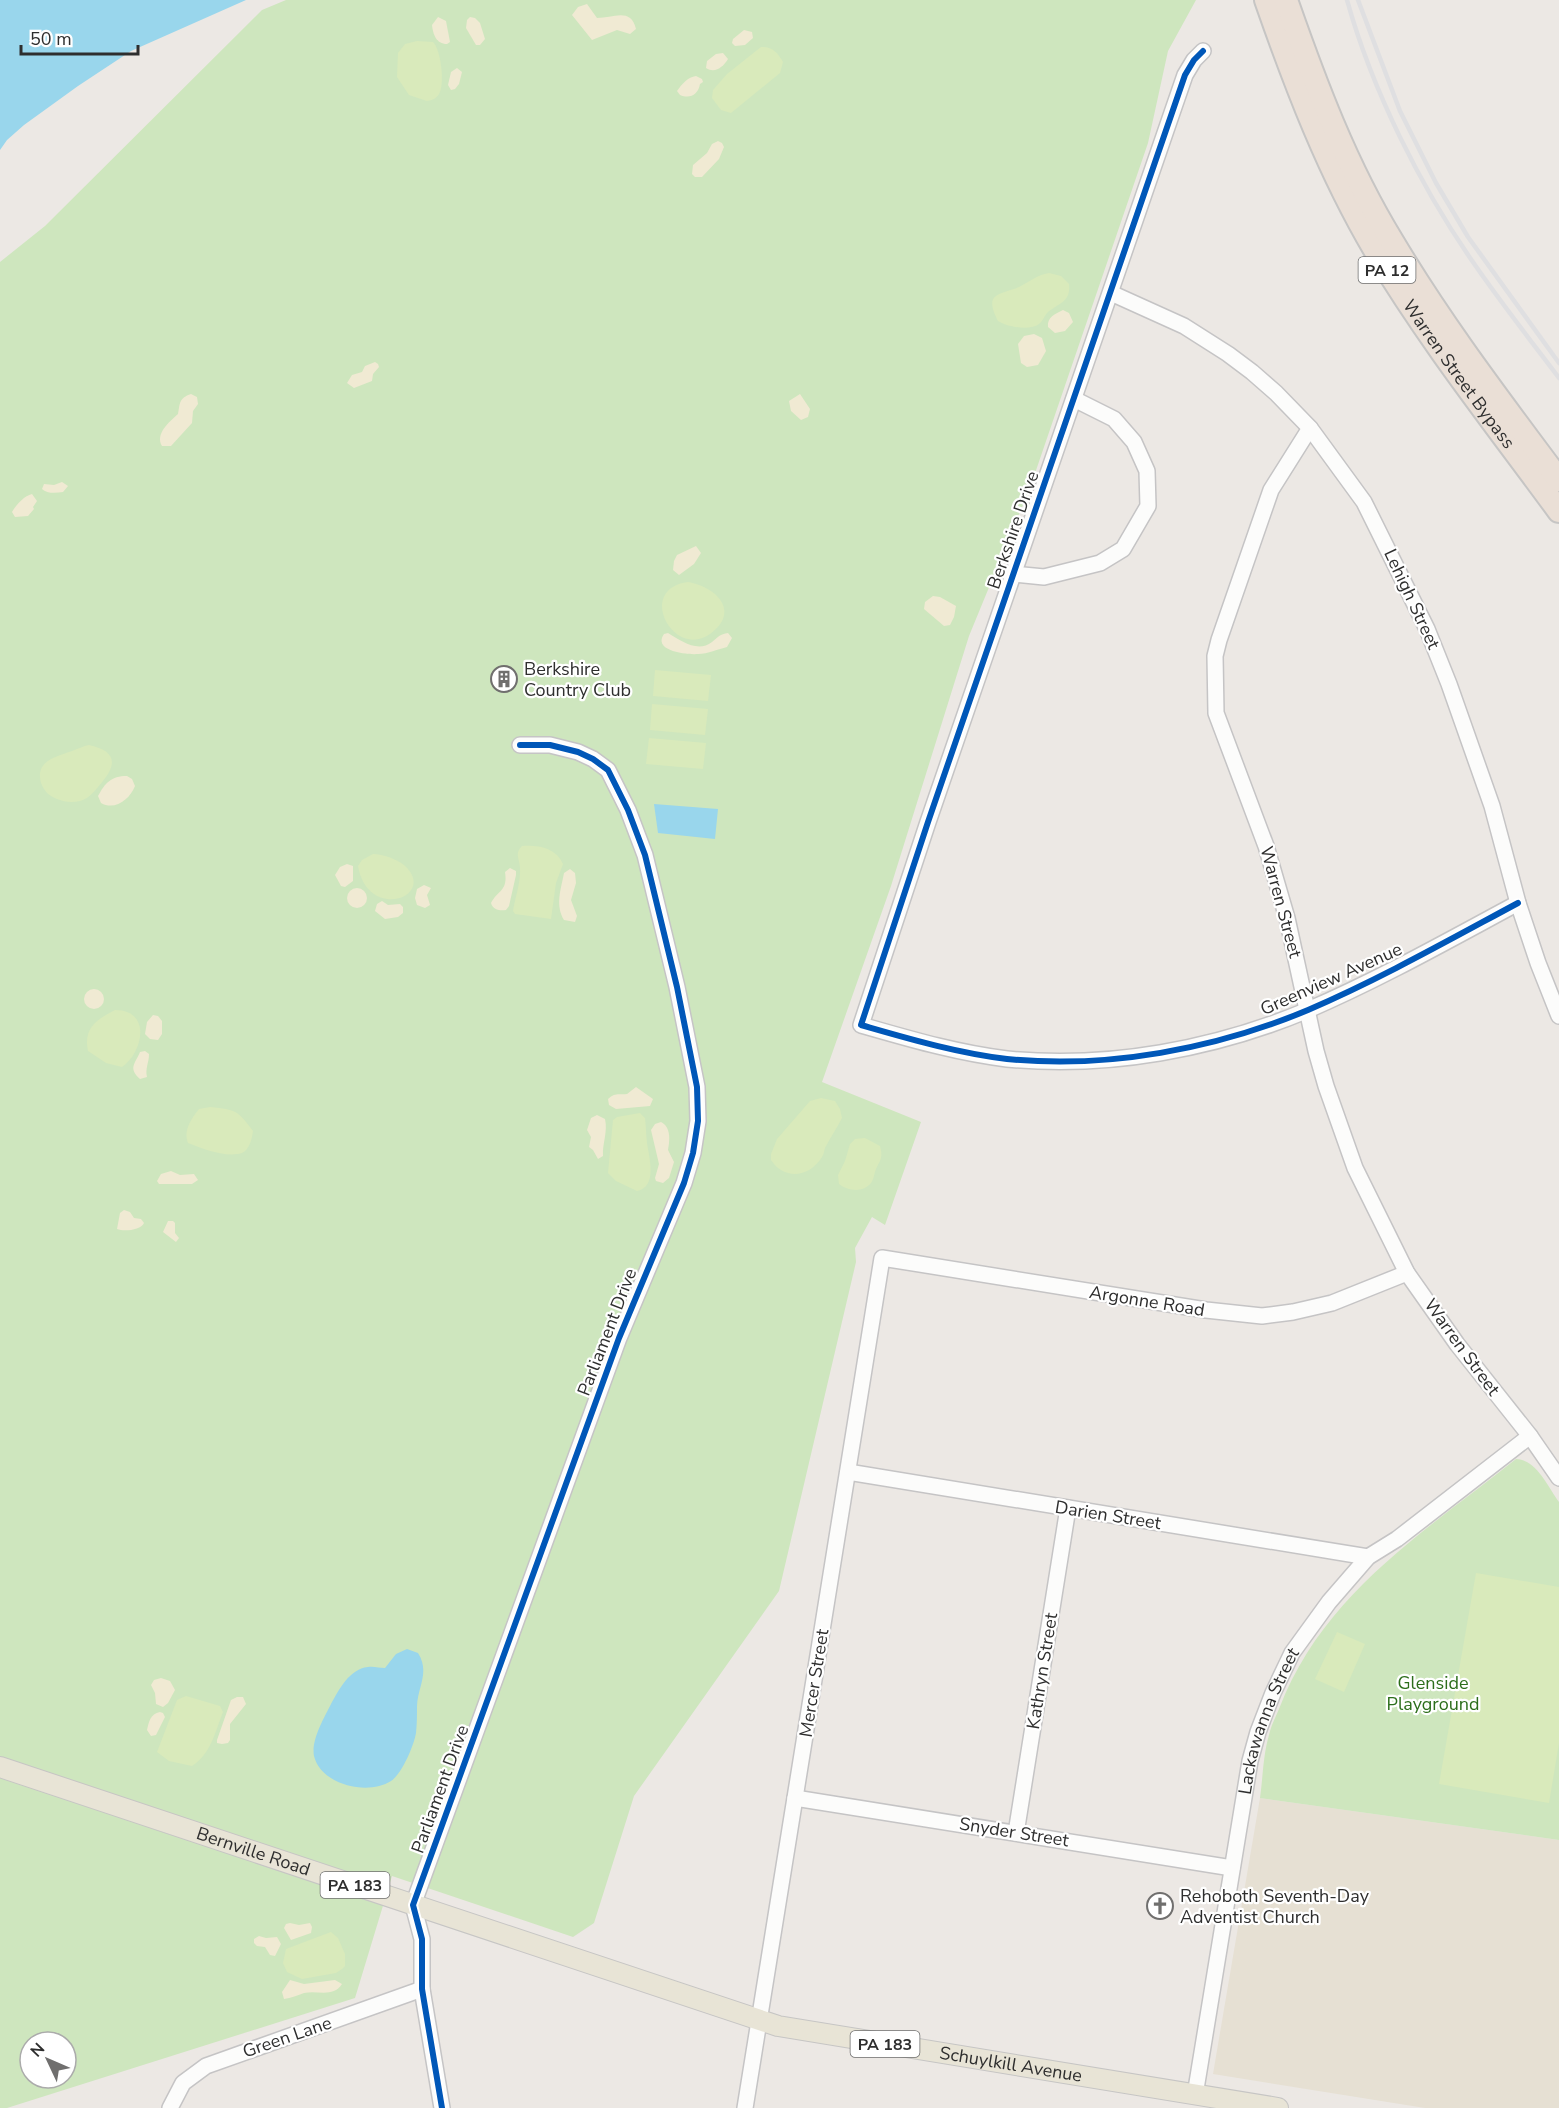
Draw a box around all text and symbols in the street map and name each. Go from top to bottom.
scale bar [21,18,138,56]
text: 50 m [30,27,72,51]
road number: PA 12 [1358,257,1416,283]
street label: Warren Street Bypass [1397,295,1521,453]
street label: Berkshire Drive [982,468,1044,592]
street label: Lehigh Street [1378,545,1446,654]
place label: Berkshire Country Club [524,657,631,702]
building icon: Berkshire Country Club [489,664,519,694]
street label: Warren Street [1255,844,1308,961]
street label: Greenview Avenue [1256,937,1406,1021]
street label: Parliament Drive [572,1265,642,1399]
street label: Argonne Road [1088,1280,1206,1322]
street label: Warren Street [1419,1294,1506,1401]
street label: Darien Street [1053,1495,1163,1535]
street label: Kathryn Street [1021,1610,1063,1731]
street label: Mercer Street [794,1627,835,1739]
street label: Lackawanna Street [1233,1642,1305,1796]
park label: Glenside Playground [1387,1671,1480,1716]
street label: Parliament Drive [406,1722,474,1856]
street label: Snyder Street [958,1811,1071,1853]
street label: Bernville Road [193,1821,313,1881]
road number: PA 183 [320,1872,389,1898]
place label: Rehoboth Seventh-Day Adventist Church [1180,1884,1370,1929]
church icon: Rehoboth Seventh-Day Adventist Church [1145,1891,1175,1921]
street label: Green Lane [239,2011,335,2063]
north arrow [18,2030,78,2090]
road number: PA 183 [850,2031,920,2057]
text: N [26,2038,50,2062]
street label: Schuylkill Avenue [938,2041,1084,2088]

